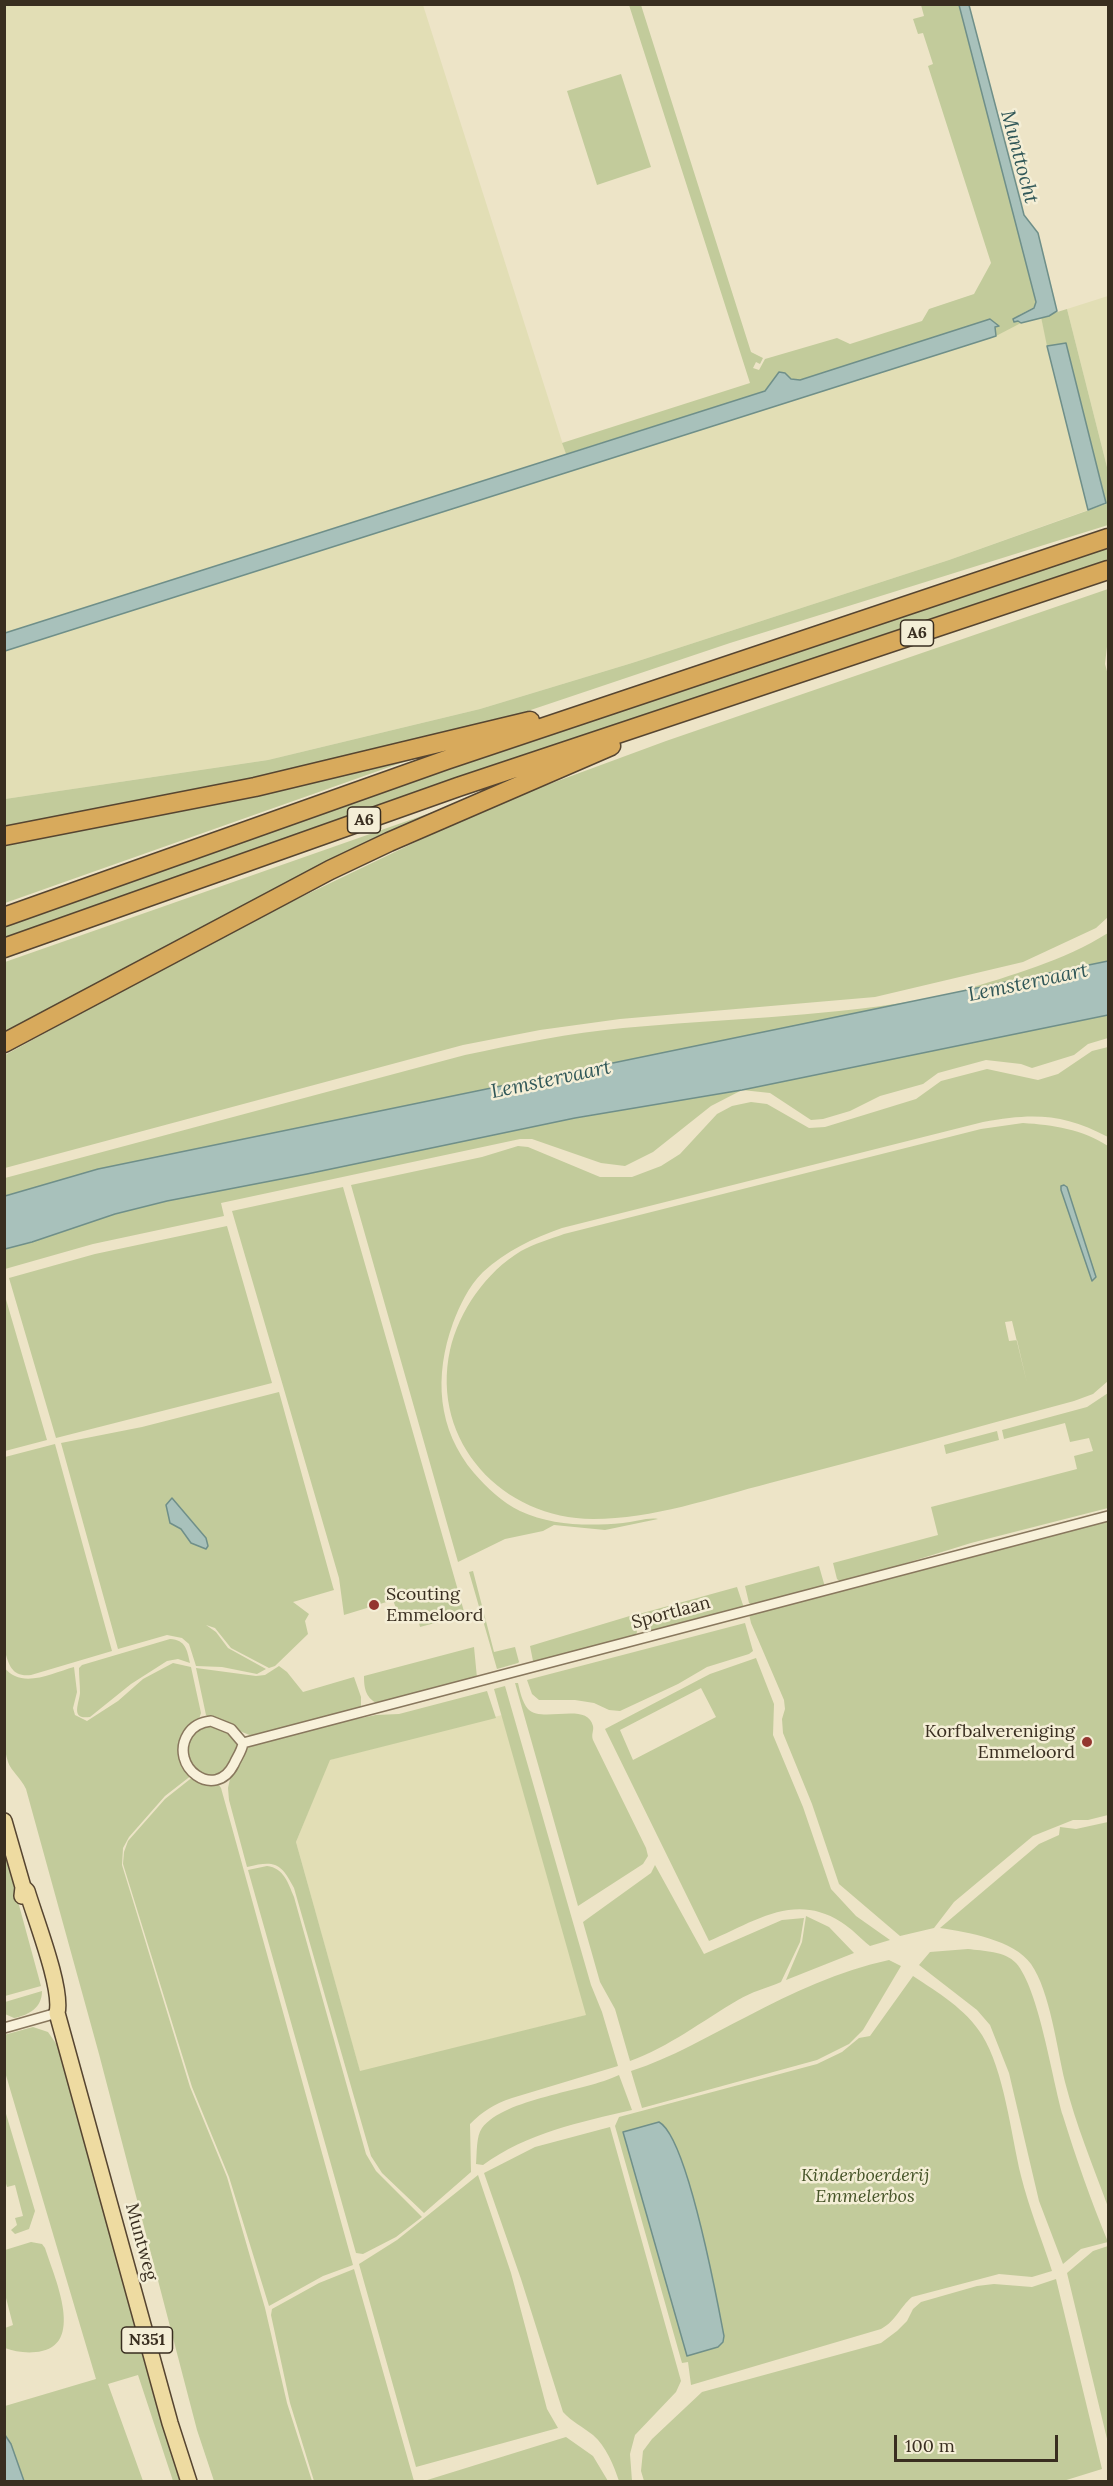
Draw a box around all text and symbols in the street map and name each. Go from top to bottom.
water label: Munttocht [995,108,1043,206]
road number: A6 [900,620,934,646]
road number: A6 [348,807,380,833]
water label: Lemstervaart [966,959,1090,1007]
water label: Lemstervaart [489,1056,613,1104]
place label: Scouting Emmeloord [386,1584,484,1626]
street label: Sportlaan [629,1592,713,1634]
marker: Scouting Emmeloord [367,1598,381,1612]
place label: Korfbalvereniging Emmeloord [924,1721,1075,1764]
marker: Korfbalvereniging Emmeloord [1080,1735,1094,1749]
park label: Kinderboerderij Emmelerbos [801,2165,929,2208]
street label: Muntweg [120,2201,162,2283]
road number: N351 [122,2327,172,2353]
scale bar [897,2423,1060,2461]
text: 100 m [905,2434,955,2457]

